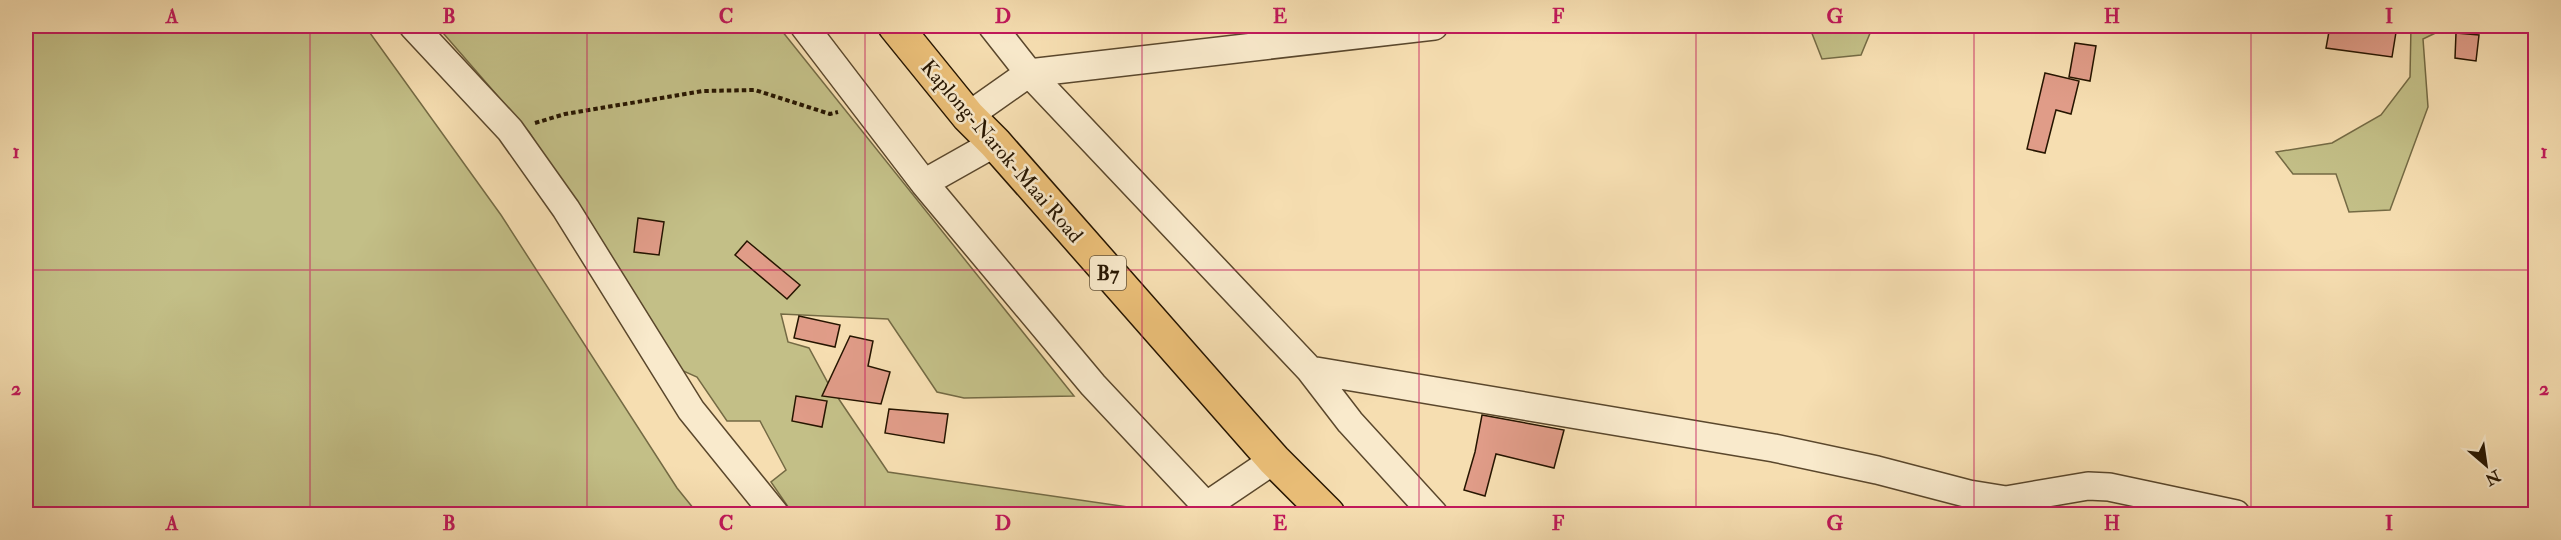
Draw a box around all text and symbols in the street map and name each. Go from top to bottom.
text: A [165,4,179,29]
text: B [442,4,456,29]
text: C [719,4,733,29]
text: D [995,4,1011,29]
text: E [1273,4,1288,29]
text: F [1552,4,1565,29]
text: G [1827,4,1844,29]
text: H [2104,4,2120,29]
text: I [2385,4,2393,29]
street label: Kaplong-Narok-Maai Road [915,54,1089,249]
text: 1 [12,139,20,164]
text: 1 [2540,139,2548,164]
road number: B7 [1090,256,1126,290]
text: 2 [11,376,21,401]
text: 2 [2539,376,2549,401]
north arrow [2456,435,2516,495]
text: N [2481,465,2505,490]
text: A [165,511,179,536]
text: B [442,511,456,536]
text: C [719,511,733,536]
text: D [995,511,1011,536]
text: E [1273,511,1288,536]
text: F [1552,511,1565,536]
text: G [1827,511,1844,536]
text: H [2104,511,2120,536]
text: I [2385,511,2393,536]

